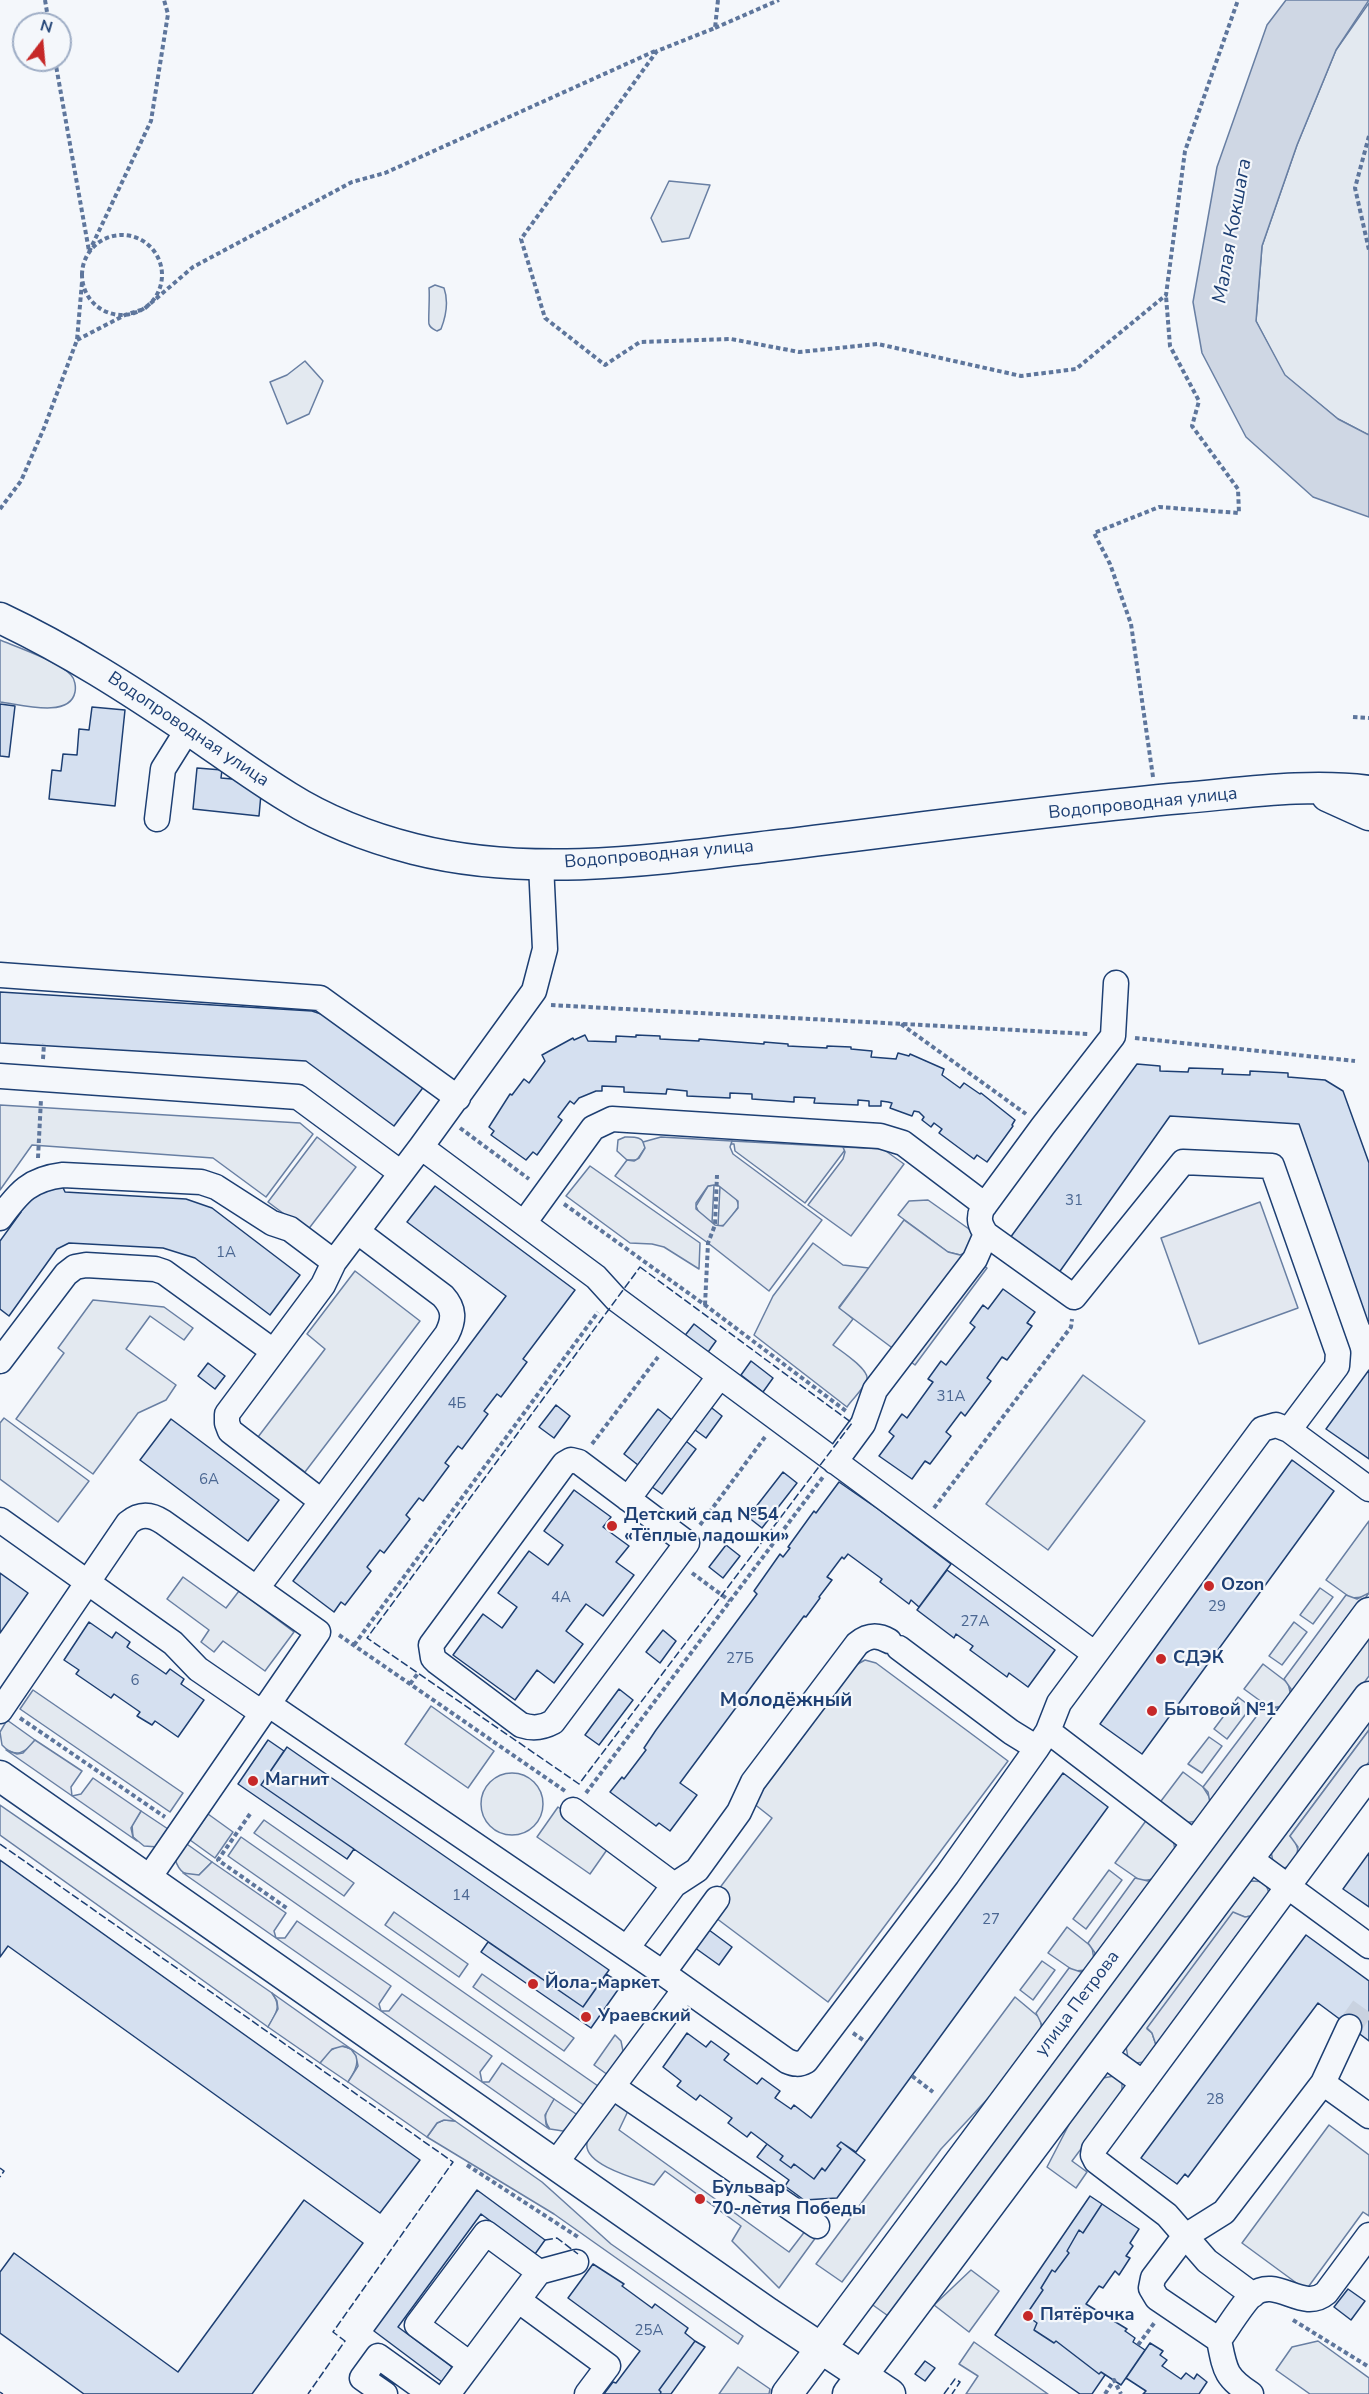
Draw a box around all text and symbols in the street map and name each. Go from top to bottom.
north arrow [12,12,72,72]
text: N [38,14,55,39]
water label: Малая Кокшага [1208,157,1258,305]
street label: Водопроводная улица [103,668,273,792]
street label: Водопроводная улица [1047,783,1239,825]
street label: Водопроводная улица [563,836,755,874]
house number: 31 [1065,1192,1083,1210]
house number: 1А [216,1244,236,1262]
house number: 31А [937,1388,965,1406]
house number: 4Б [448,1395,466,1413]
house number: 6А [199,1471,219,1489]
place label: Детский сад №54 «Тёплые ладошки» [624,1505,789,1547]
marker: Детский сад №54 «Тёплые ладошки» [605,1519,619,1533]
place label: Ozon [1221,1575,1264,1597]
marker: Ozon [1202,1579,1216,1593]
house number: 4А [551,1589,571,1607]
house number: 29 [1208,1598,1226,1616]
house number: 27А [961,1613,989,1631]
place label: СДЭК [1173,1648,1224,1670]
house number: 27Б [726,1650,754,1668]
marker: СДЭК [1154,1652,1168,1666]
house number: 6 [131,1672,139,1690]
district label: Молодёжный [720,1689,852,1713]
place label: Бытовой №1 [1164,1700,1276,1722]
marker: Бытовой №1 [1145,1704,1159,1718]
place label: Магнит [265,1770,329,1792]
marker: Магнит [246,1774,260,1788]
house number: 14 [452,1887,470,1905]
house number: 27 [982,1911,1000,1929]
street label: улица Петрова [1031,1947,1125,2061]
place label: Йола-маркет [545,1973,660,1995]
marker: Йола-маркет [526,1977,540,1991]
place label: Ураевский [598,2006,691,2028]
marker: Ураевский [579,2010,593,2024]
house number: 28 [1206,2091,1224,2109]
place label: Бульвар 70-летия Победы [712,2178,866,2220]
marker: Бульвар 70-летия Победы [693,2192,707,2206]
place label: Пятёрочка [1040,2305,1134,2327]
marker: Пятёрочка [1021,2309,1035,2323]
house number: 25А [635,2322,663,2340]

